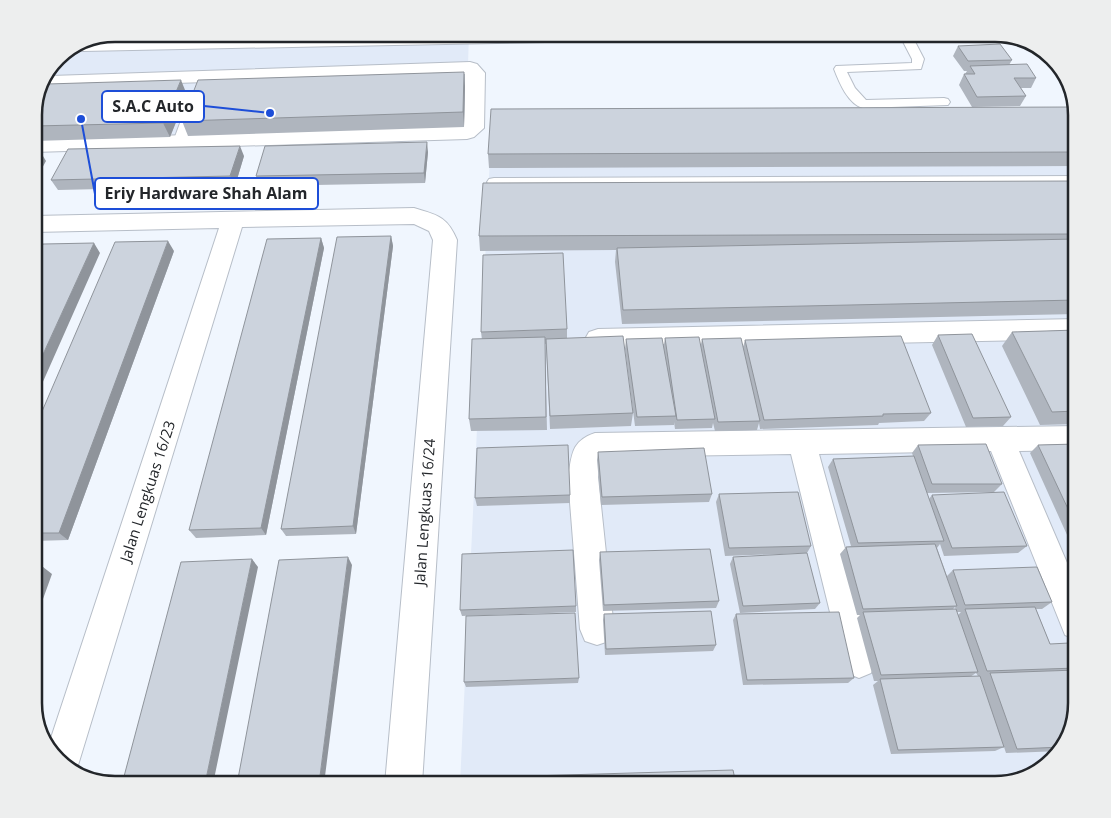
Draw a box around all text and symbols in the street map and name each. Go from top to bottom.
callout: S.A.C Auto [102,91,204,122]
text: S.A.C Auto [112,95,194,117]
callout: Eriy Hardware Shah Alam [95,178,318,209]
text: Eriy Hardware Shah Alam [105,182,307,204]
street label: Jalan Lengkuas 16/23 [114,418,179,566]
street label: Jalan Lengkuas 16/24 [409,437,439,588]

